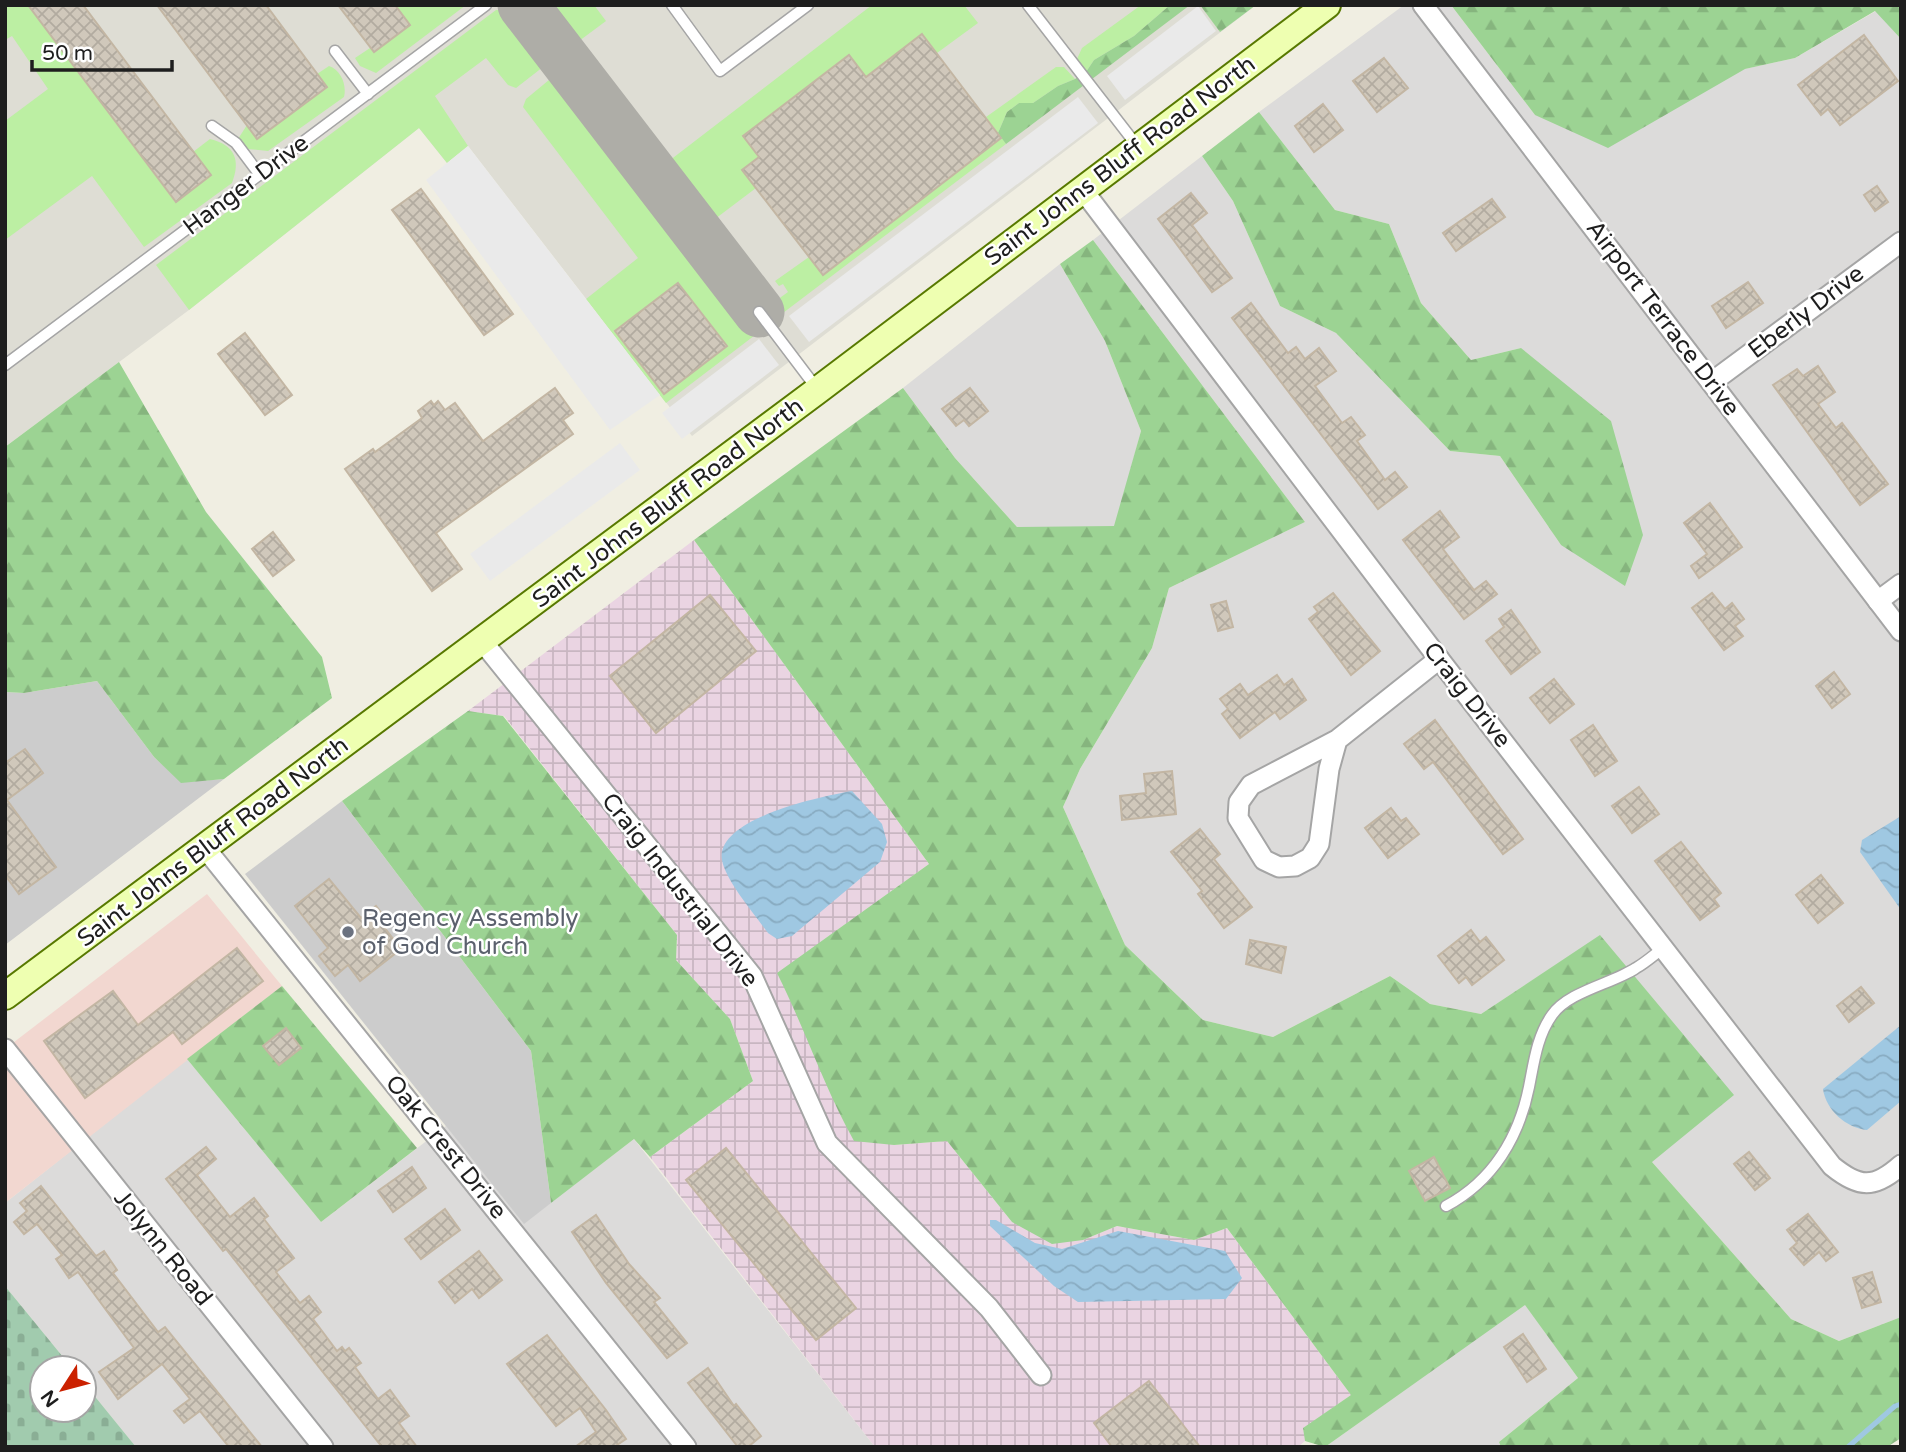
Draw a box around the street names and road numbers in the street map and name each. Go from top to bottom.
street label: Saint Johns Bluff Road North [979,50,1261,272]
street label: Hanger Drive [178,128,314,242]
street label: Airport Terrace Drive [1580,214,1746,422]
street label: Eberly Drive [1742,259,1870,365]
street label: Saint Johns Bluff Road North [527,392,809,614]
street label: Craig Drive [1417,637,1517,753]
street label: Saint Johns Bluff Road North [72,731,354,953]
street label: Craig Industrial Drive [595,787,765,993]
street label: Oak Crest Drive [379,1069,513,1225]
street label: Jolynn Road [108,1184,218,1312]

